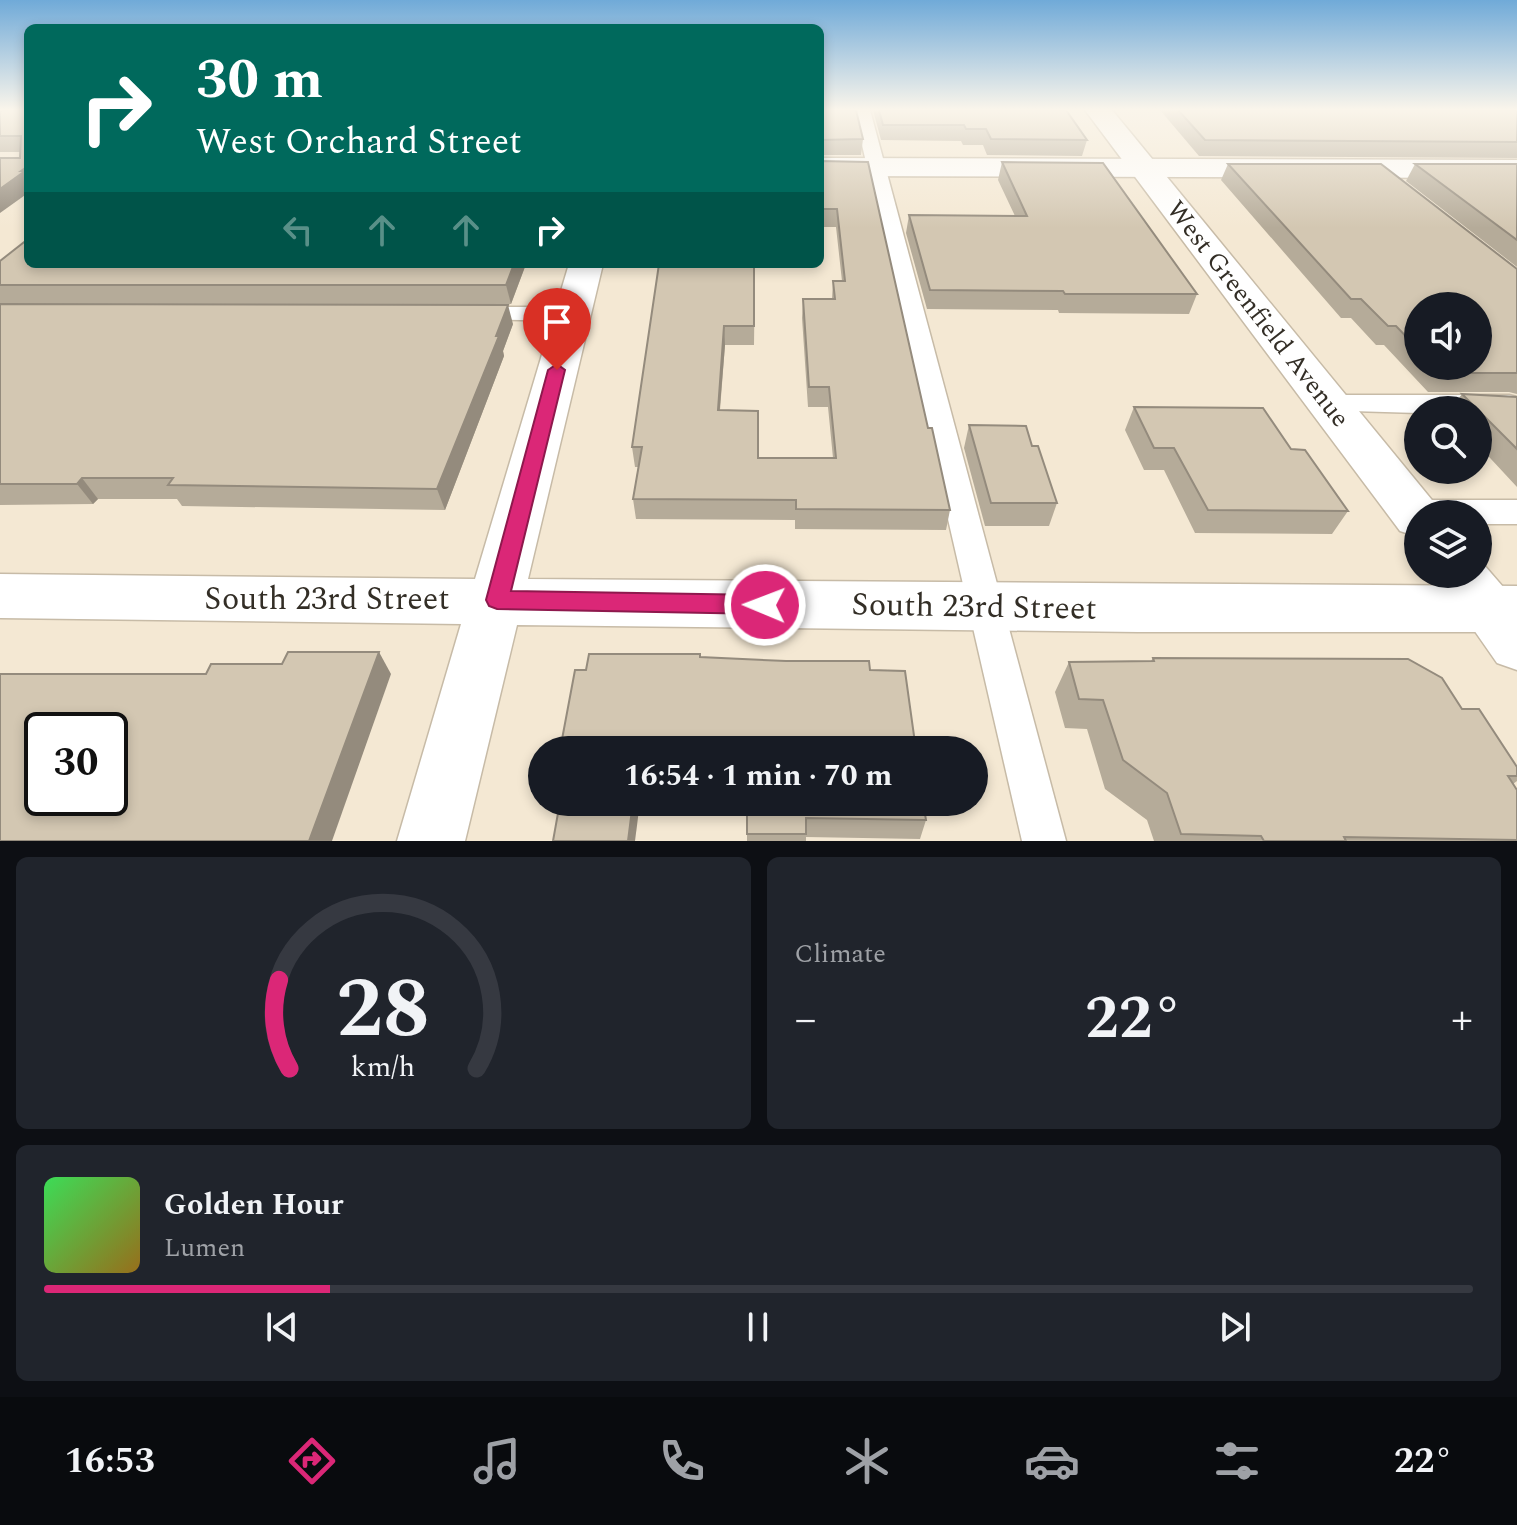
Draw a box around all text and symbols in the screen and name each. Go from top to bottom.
text: 30 m [196,38,323,123]
icon: right [64,56,168,160]
text: West Orchard Street [196,115,522,170]
street label: West Greenfield Avenue [1156,192,1360,436]
icon: left [276,208,320,252]
icon: ahead [360,208,404,252]
icon: ahead [444,208,488,252]
icon: right [528,208,572,252]
pin [523,288,591,370]
map controls [1404,292,1492,588]
button: sound [1404,292,1492,380]
icon: arrive [535,300,579,344]
button: search [1404,396,1492,484]
button: layers [1404,500,1492,588]
position arrow [723,563,807,647]
street label: South 23rd Street [204,575,450,624]
street label: South 23rd Street [851,580,1097,634]
speed limit sign: 30 [24,712,128,816]
text: 16:54 · 1 min · 70 m [624,753,892,799]
text: Climate [795,934,886,974]
text: 28 [337,947,430,1074]
text: 22° [1085,973,1182,1065]
text: − [795,986,817,1053]
text: + [1451,986,1473,1053]
text: km/h [351,1046,415,1089]
text: Golden Hour [164,1182,344,1228]
text: Lumen [164,1228,245,1268]
icon: previous [260,1305,304,1349]
icon: pause [736,1305,780,1349]
icon: next [1213,1305,1257,1349]
icon: directions [284,1433,340,1489]
icon: music [469,1433,525,1489]
icon: phone [654,1433,710,1489]
icon: climate [839,1433,895,1489]
icon: car [1024,1433,1080,1489]
icon: filters [1209,1433,1265,1489]
text: 16:53 [65,1434,155,1489]
text: 22° [1394,1434,1452,1489]

